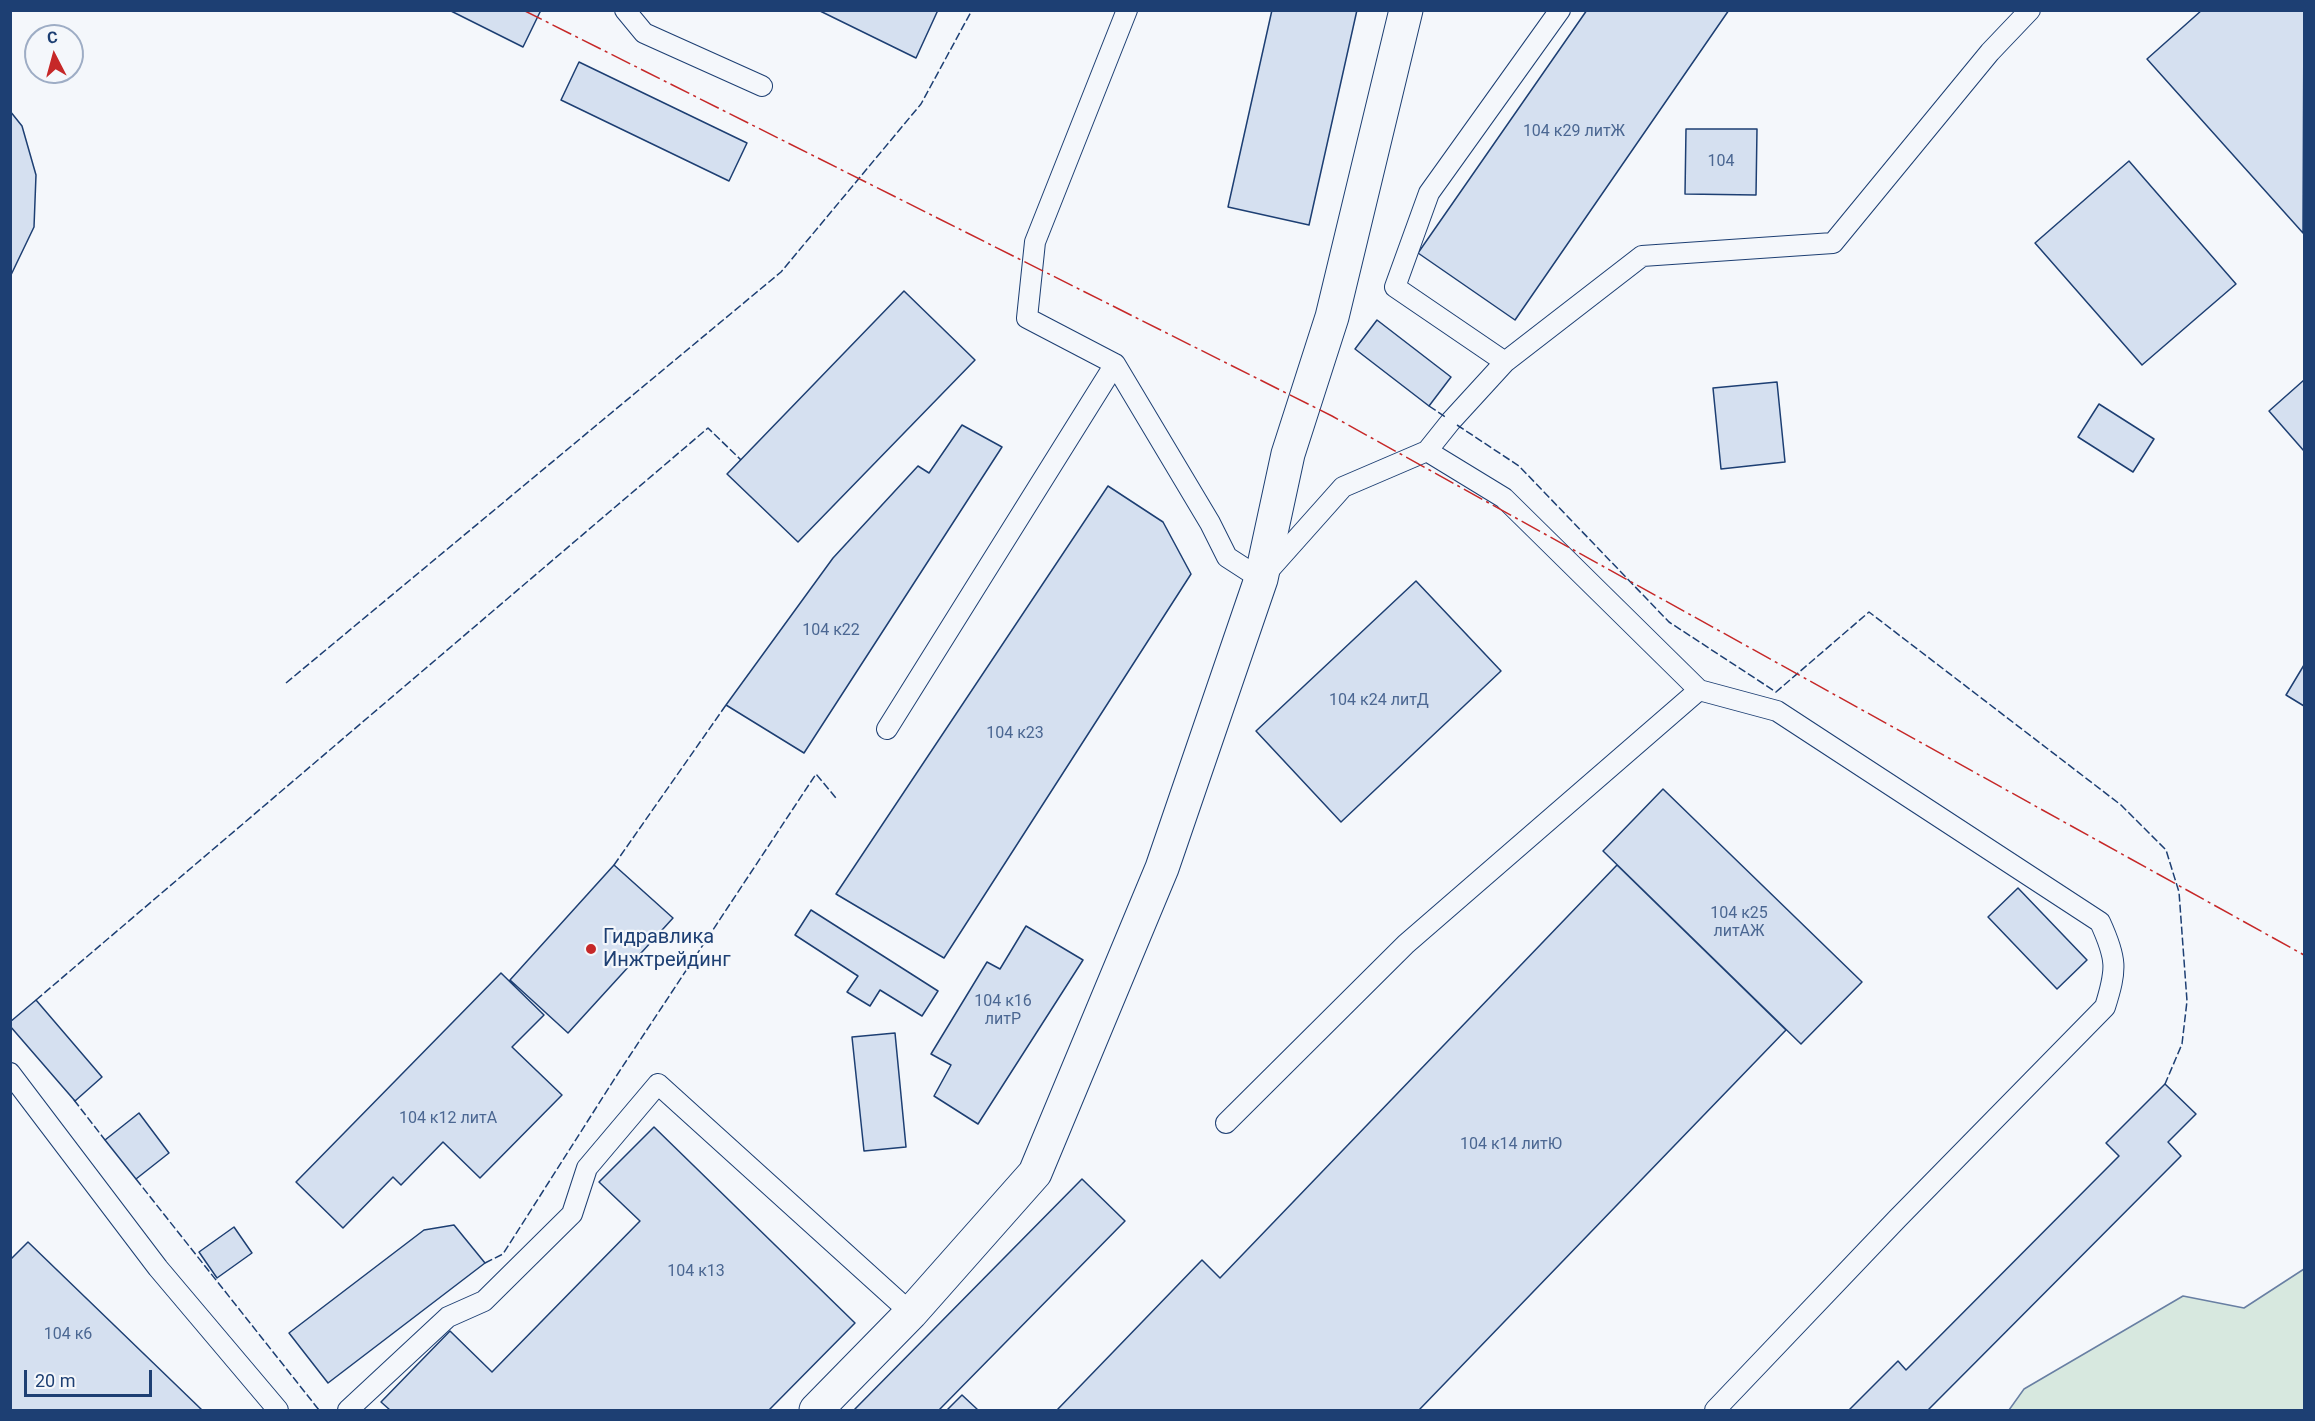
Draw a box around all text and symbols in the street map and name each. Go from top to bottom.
north arrow [24,24,84,84]
text: С [46,28,58,48]
house number: 104 к29 литЖ [1523,122,1625,142]
house number: 104 [1708,152,1734,172]
house number: 104 к22 [802,621,860,641]
house number: 104 к24 литД [1329,691,1429,711]
house number: 104 к23 [986,724,1044,744]
house number: 104 к25 литАЖ [1710,904,1768,942]
place label: Гидравлика Инжтрейдинг [603,926,731,973]
marker: Гидравлика Инжтрейдинг [584,942,598,956]
house number: 104 к16 литР [974,992,1032,1030]
house number: 104 к12 литА [399,1109,497,1129]
house number: 104 к14 литЮ [1460,1135,1562,1155]
house number: 104 к13 [667,1262,725,1282]
house number: 104 к6 [44,1325,92,1345]
scale bar [27,1358,154,1396]
text: 20 m [35,1370,75,1391]

